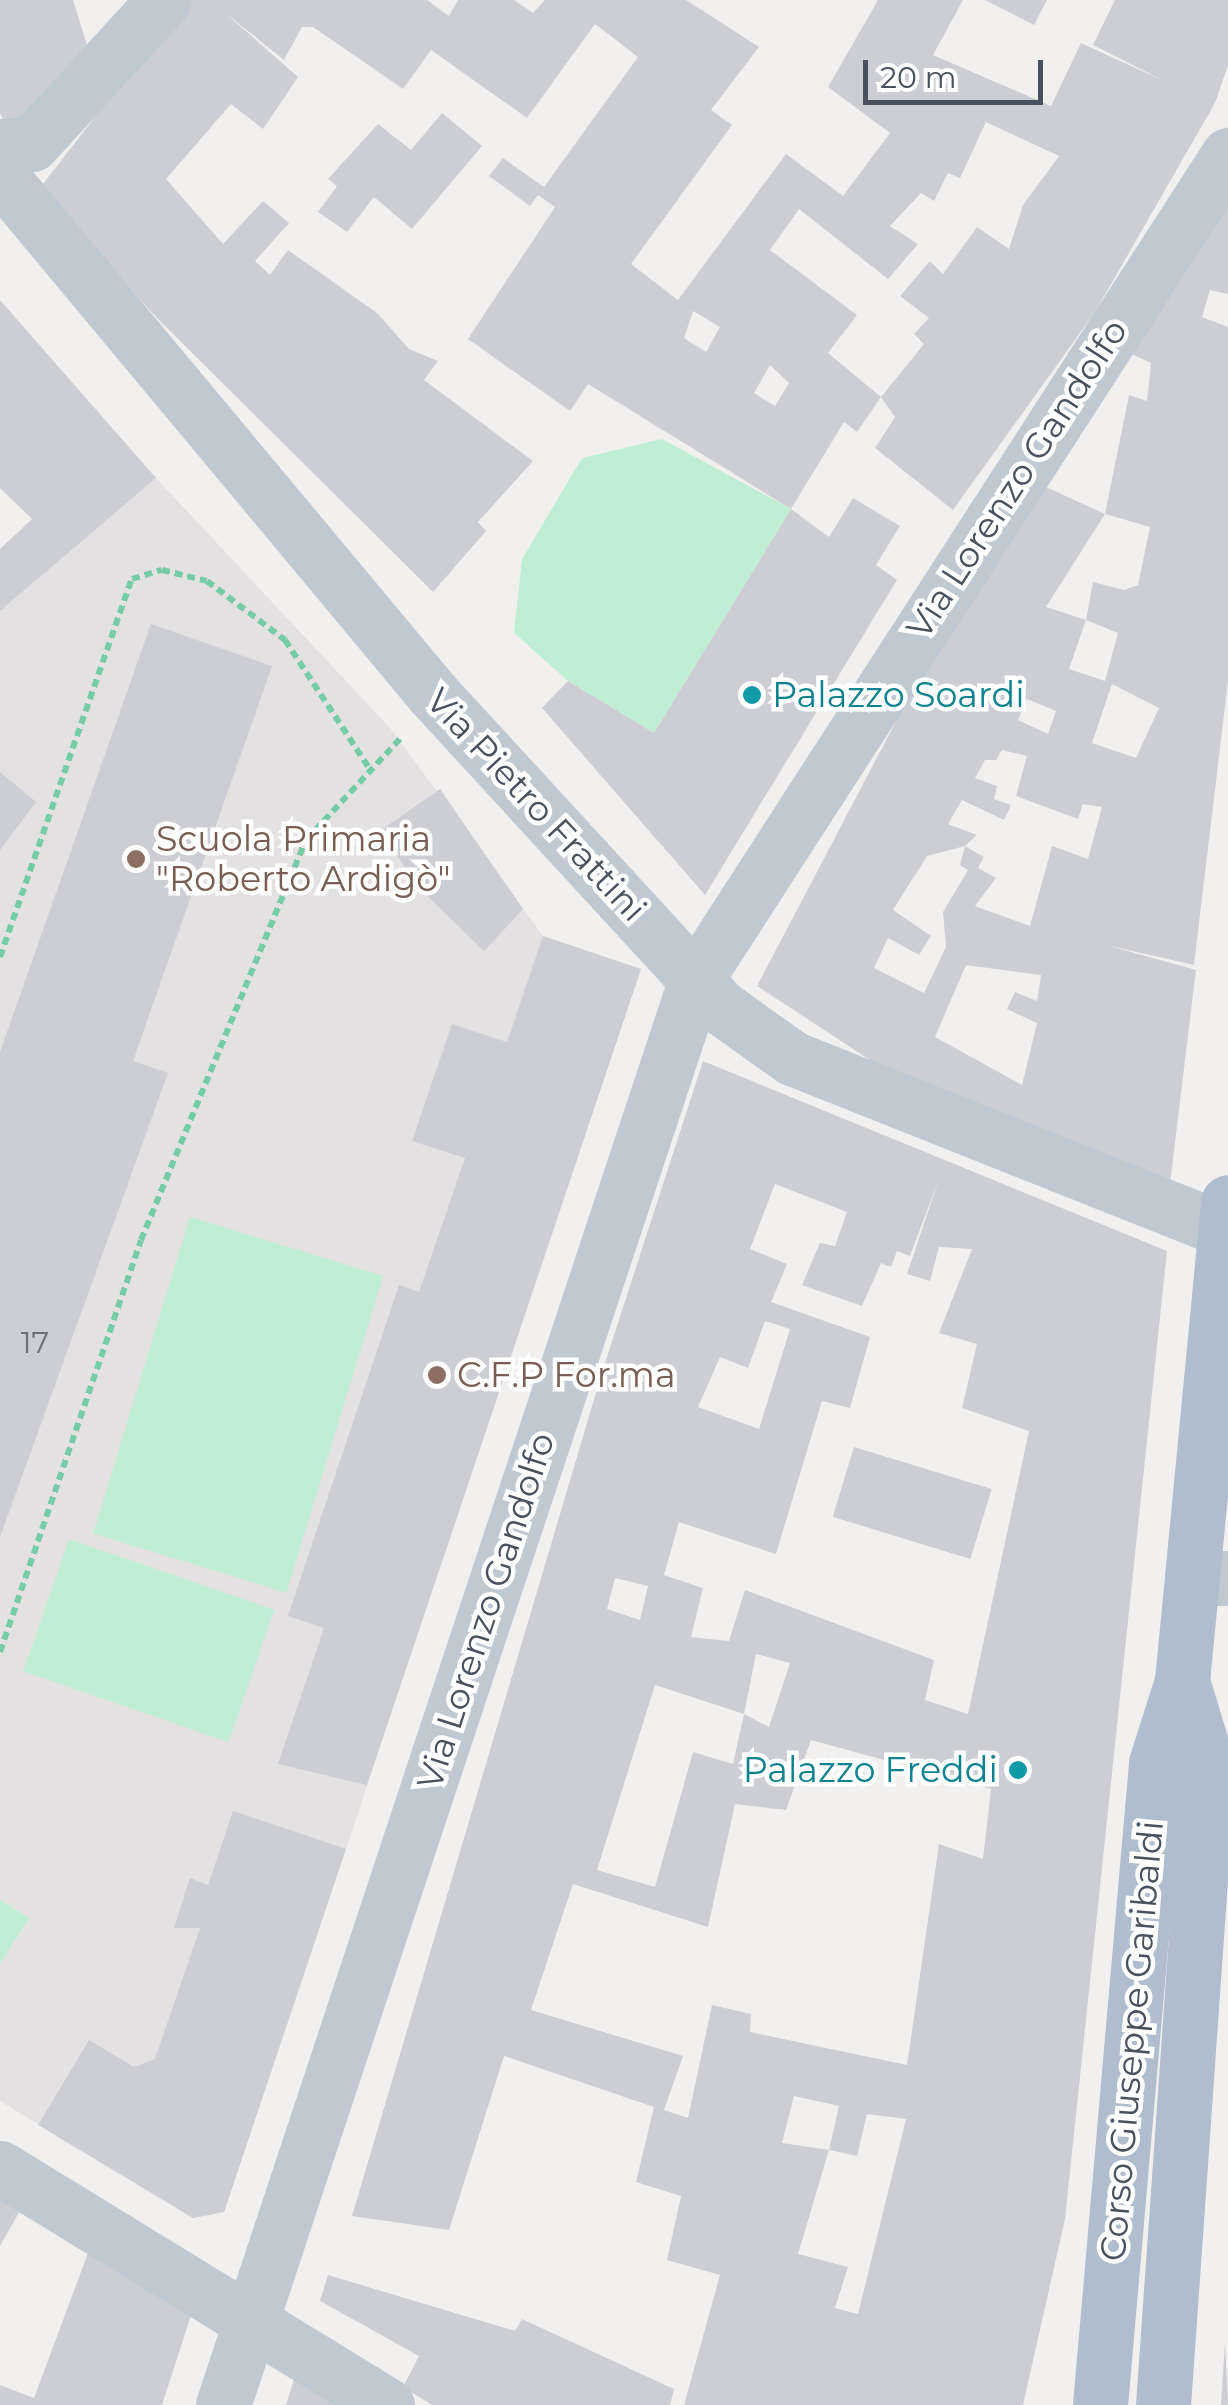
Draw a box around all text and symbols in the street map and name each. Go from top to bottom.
scale bar [868,40,1048,102]
text: 20 m [880,59,957,96]
street label: Via Lorenzo Gandolfo [898,311,1136,647]
place label: Palazzo Soardi [772,674,1025,716]
street label: Via Pietro Frattini [417,680,655,930]
marker: Palazzo Soardi [741,684,763,706]
place label: Scuola Primaria "Roberto Ardigò" [156,818,451,900]
marker: Scuola Primaria "Roberto Ardigò" [125,848,147,870]
house number: 17 [21,1325,49,1361]
place label: C.F.P For.ma [457,1354,676,1396]
marker: C.F.P For.ma [426,1364,448,1386]
street label: Via Lorenzo Gandolfo [408,1427,564,1795]
place label: Palazzo Freddi [743,1749,998,1791]
marker: Palazzo Freddi [1007,1759,1029,1781]
street label: Corso Giuseppe Garibaldi [1092,1819,1172,2263]

